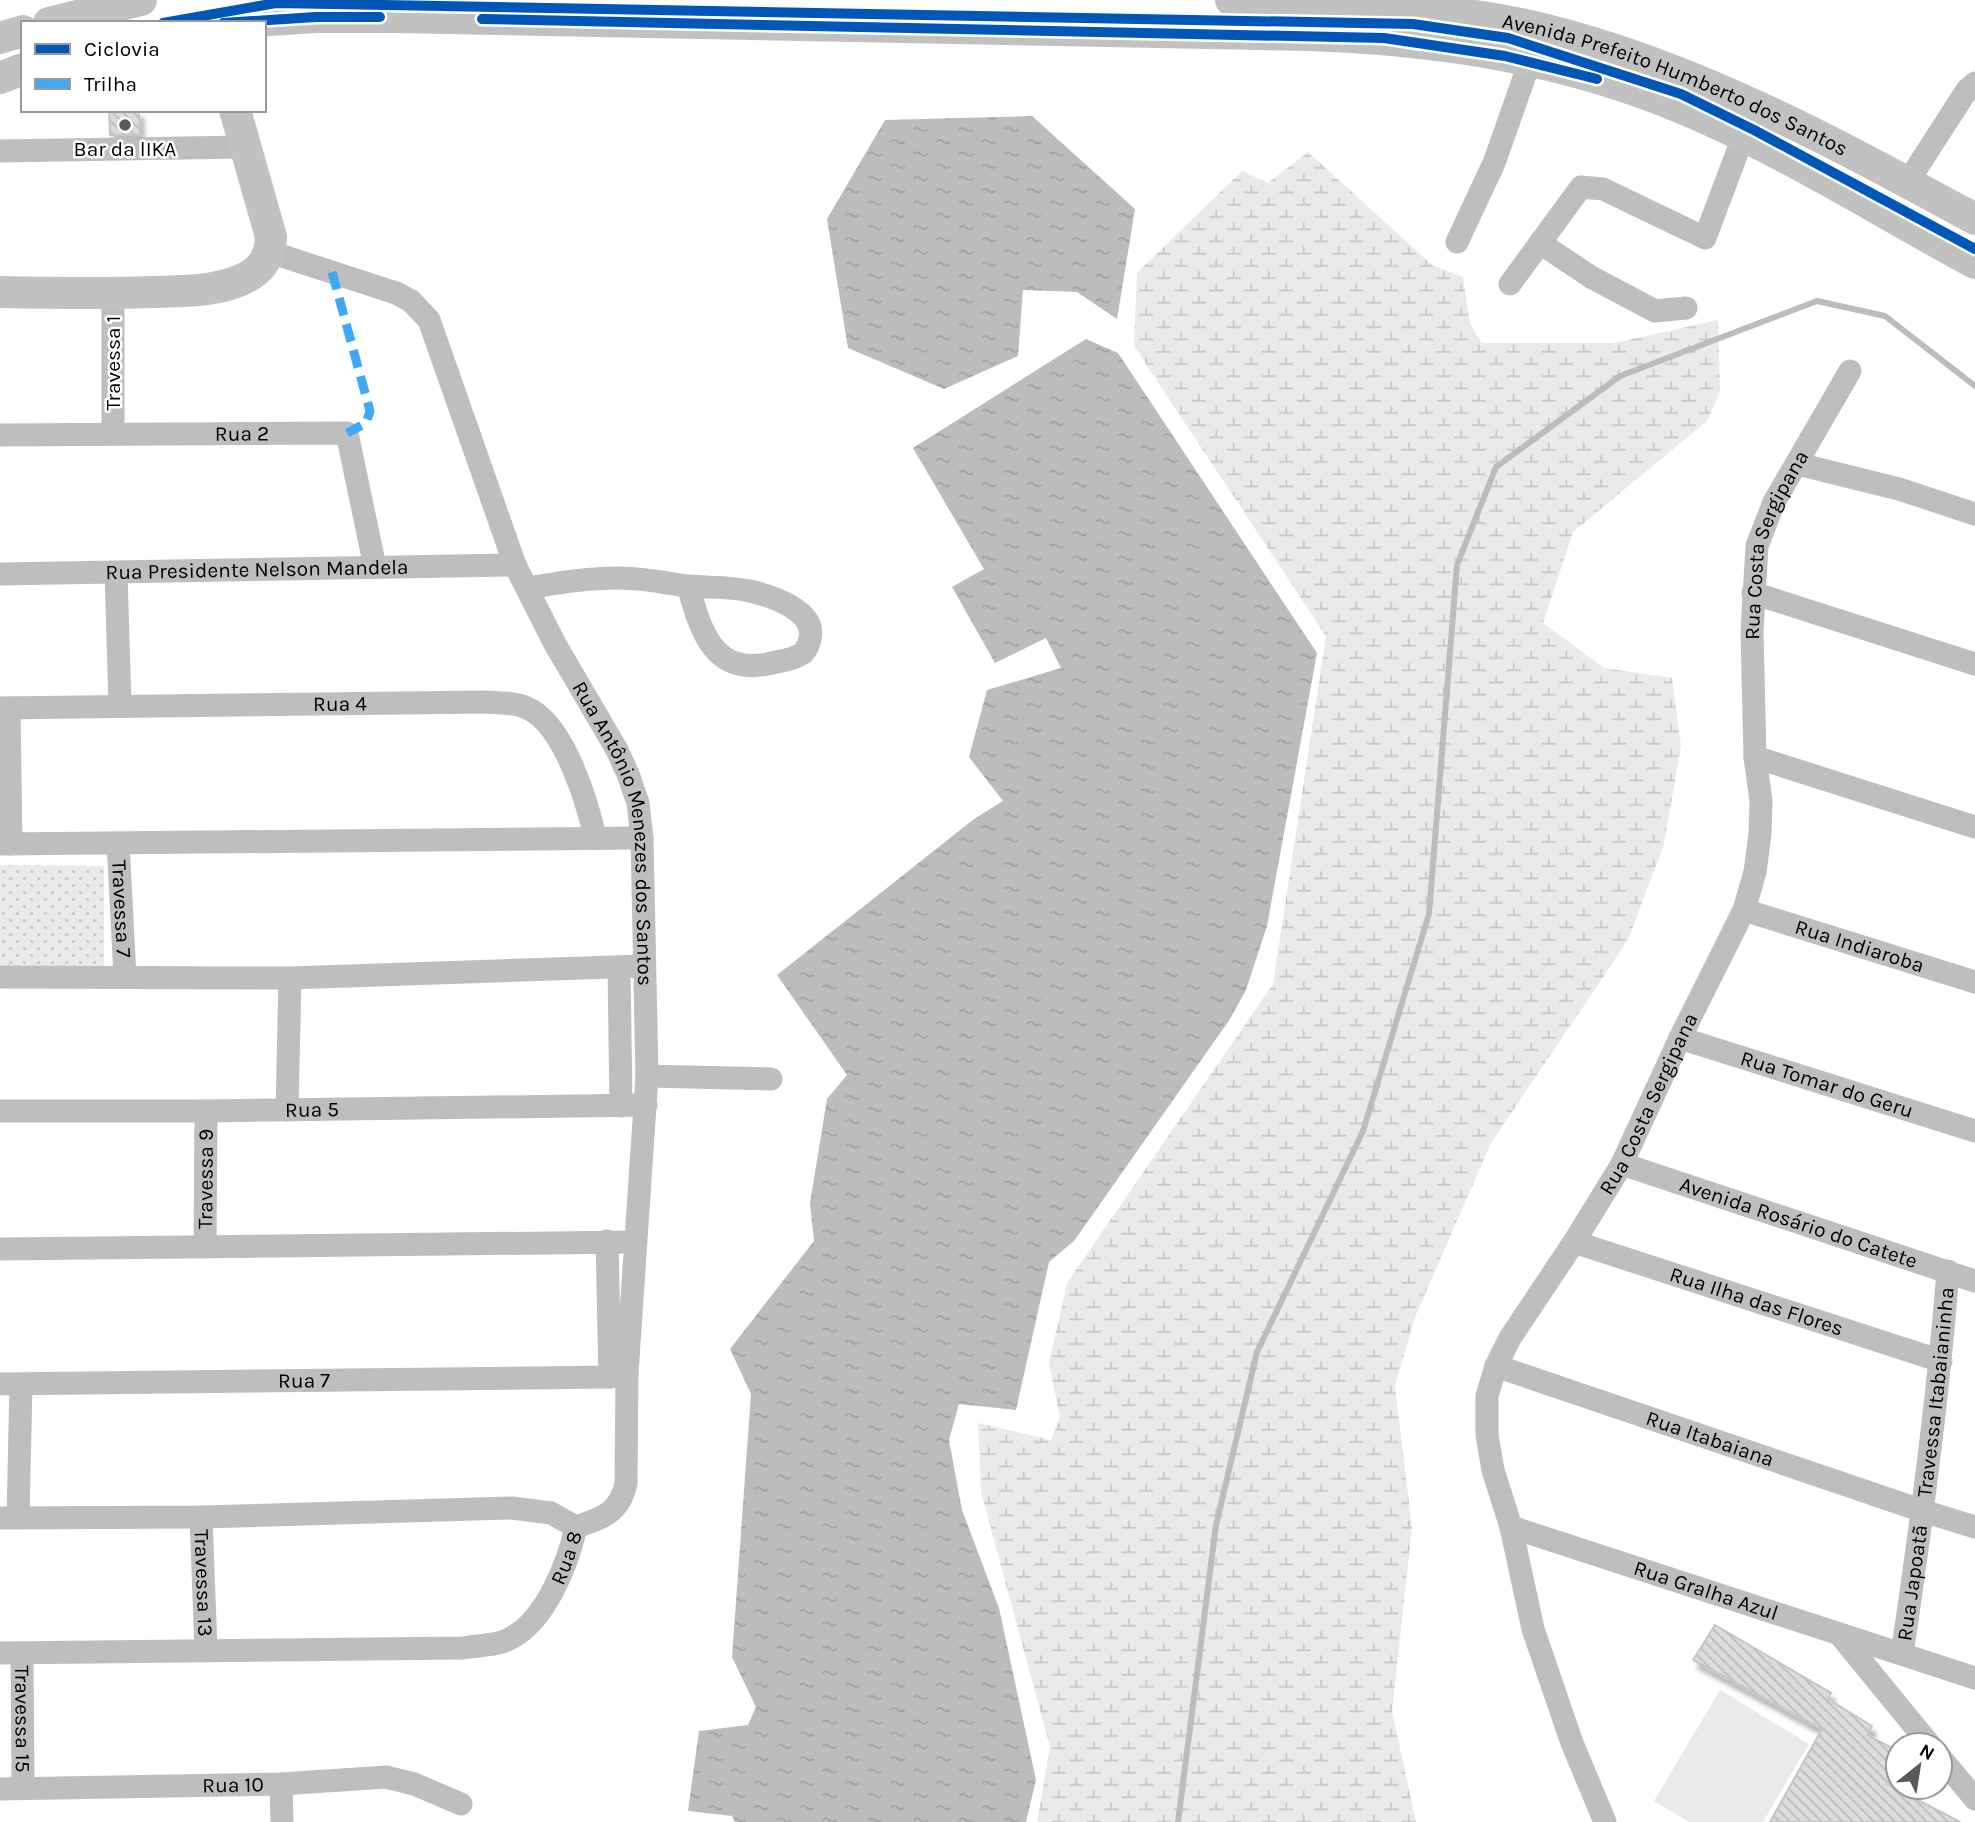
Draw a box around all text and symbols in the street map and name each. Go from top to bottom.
street label: Avenida Prefeito Humberto dos Santos [1500,9,1852,161]
legend [21,21,266,112]
text: Ciclovia [84,37,160,61]
text: Trilha [84,72,137,96]
marker: Bar da lIKA [117,117,133,133]
place label: Bar da lIKA [74,137,176,161]
street label: Travessa 1 [101,315,125,411]
street label: Rua 2 [215,421,269,446]
street label: Rua Costa Sergipana [1740,446,1813,640]
street label: Rua Presidente Nelson Mandela [105,555,409,584]
street label: Rua Antônio Menezes dos Santos [567,677,657,986]
street label: Rua 4 [313,691,367,716]
street label: Travessa 7 [107,859,136,959]
street label: Rua Indiaroba [1792,915,1927,977]
street label: Rua Costa Sergipana [1594,1009,1703,1199]
street label: Rua Tomar do Geru [1737,1046,1916,1123]
street label: Rua 5 [285,1097,339,1122]
street label: Travessa 9 [193,1129,218,1229]
street label: Avenida Rosário do Catete [1677,1172,1921,1273]
street label: Rua Ilha das Flores [1667,1262,1846,1341]
street label: Travessa Itabaianinha [1912,1286,1959,1499]
street label: Rua 7 [278,1368,330,1393]
street label: Rua Itabaiana [1643,1406,1777,1472]
street label: Rua Japoatã [1892,1523,1932,1642]
street label: Rua 8 [546,1528,587,1588]
street label: Travessa 13 [189,1529,217,1637]
street label: Rua Gralha Azul [1631,1556,1781,1625]
street label: Travessa 15 [10,1665,35,1773]
north arrow [1884,1731,1954,1801]
text: N [1916,1739,1938,1765]
street label: Rua 10 [202,1772,264,1797]

